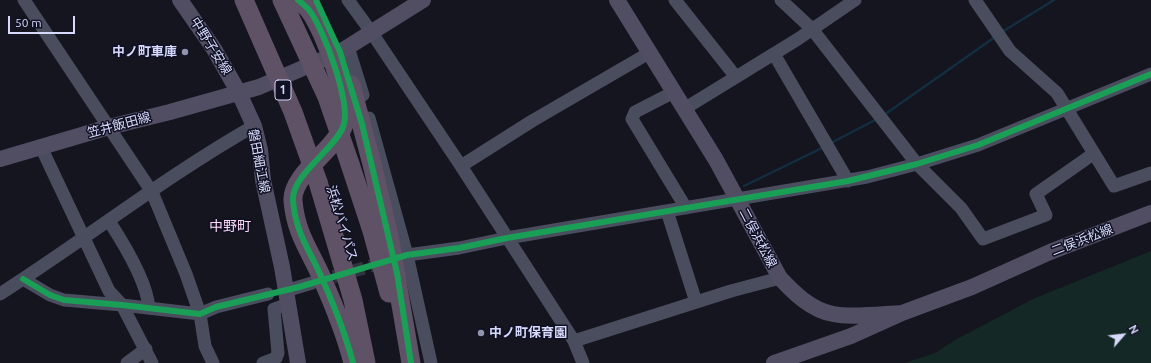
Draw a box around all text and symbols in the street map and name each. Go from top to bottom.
scale bar [10,8,77,34]
street label: 中野子安線 [187,14,235,78]
text: 50 m [15,16,42,29]
place label: 中ノ町車庫 [112,44,177,60]
marker: 中ノ町車庫 [180,47,190,57]
road number: 1 [275,80,291,100]
street label: 笠井飯田線 [86,109,152,141]
street label: 磐田細江線 [245,128,273,194]
street label: 浜松バイパス [323,183,361,263]
street label: 二俣浜松線 [736,206,780,270]
district label: 中野町 [209,218,251,234]
street label: 二俣浜松線 [1049,221,1115,259]
north arrow [1103,315,1143,355]
text: N [1126,323,1141,336]
place label: 中ノ町保育園 [489,325,567,341]
marker: 中ノ町保育園 [476,328,486,338]

